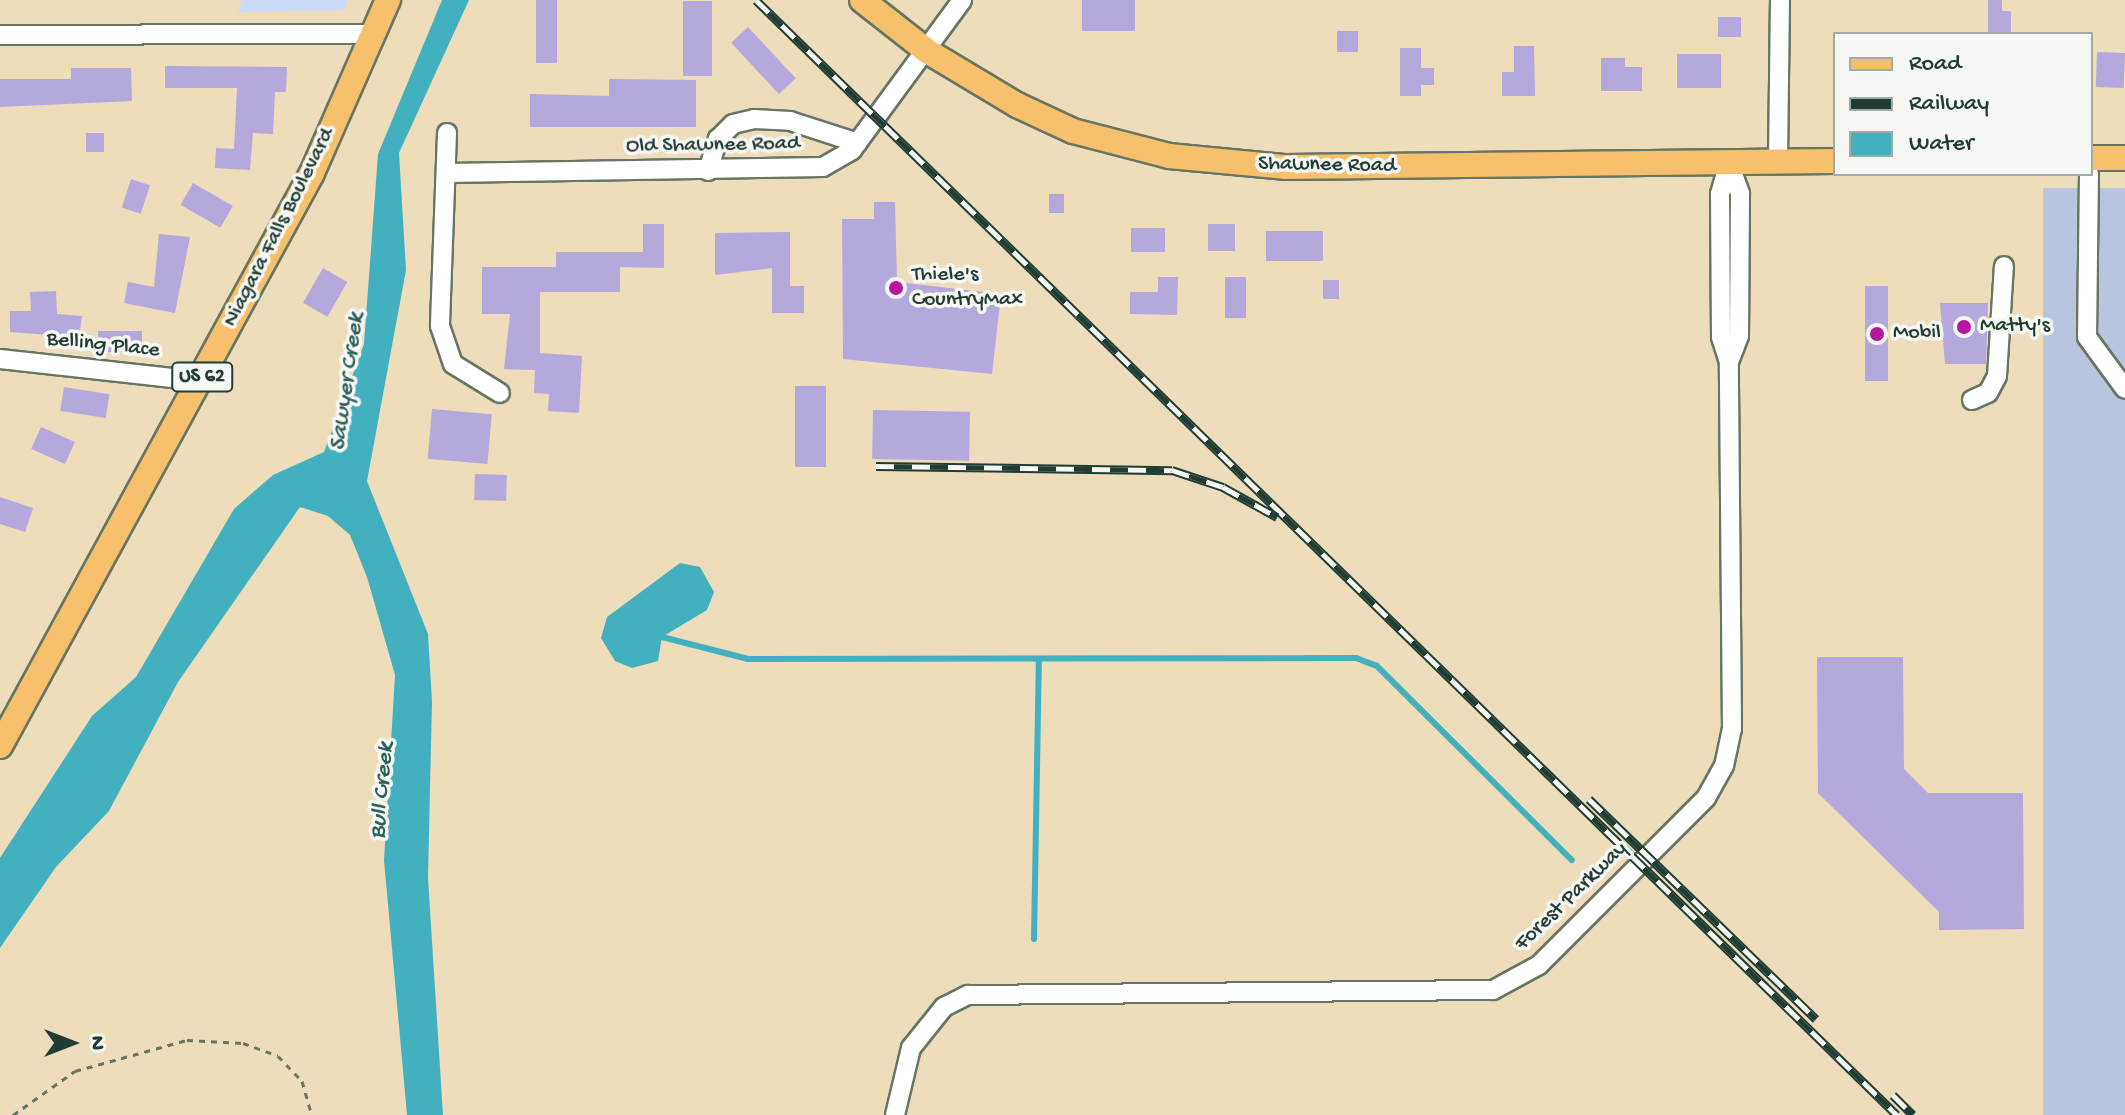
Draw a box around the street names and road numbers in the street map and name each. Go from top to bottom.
street label: Niagara Falls Boulevard [218,124,342,332]
street label: Old Shawnee Road [626,131,800,161]
street label: Shawnee Road [1258,152,1396,180]
street label: Belling Place [45,327,161,365]
road number: US 62 [170,361,234,393]
street label: Forest Parkway [1510,837,1634,957]

